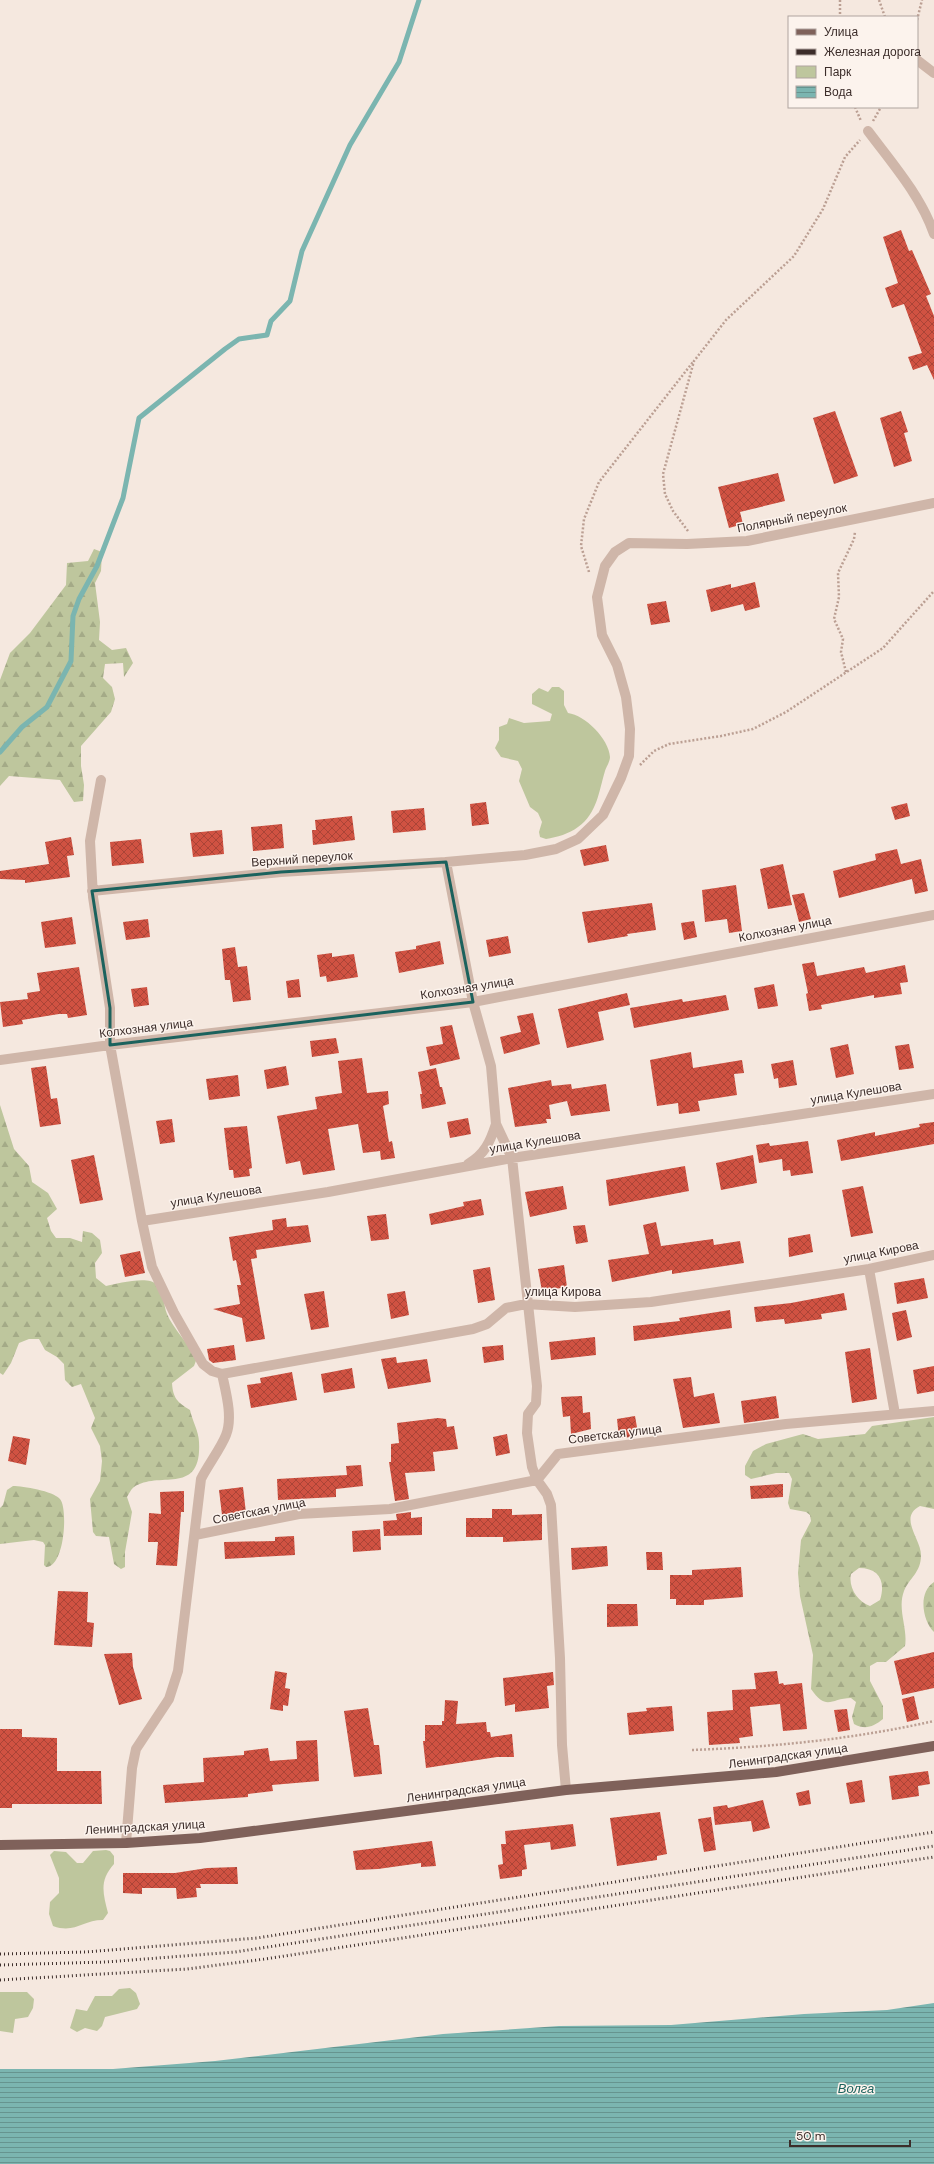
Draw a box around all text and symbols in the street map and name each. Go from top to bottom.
legend [788,16,918,108]
text: Улица [824,24,858,40]
text: Железная дорога [824,44,921,60]
text: Парк [824,64,852,80]
text: Вода [824,84,852,100]
street label: Полярный переулок [736,499,849,536]
street label: Верхний переулок [251,847,354,871]
street label: Колхозная улица [737,912,833,946]
street label: Колхозная улица [419,973,515,1003]
street label: Колхозная улица [98,1014,194,1042]
street label: улица Кулешова [809,1078,903,1108]
street label: улица Кулешова [488,1127,582,1157]
street label: улица Кулешова [169,1181,263,1211]
street label: улица Кирова [842,1237,920,1267]
street label: улица Кирова [525,1284,601,1300]
street label: Советская улица [567,1420,663,1448]
street label: Советская улица [211,1494,307,1528]
street label: Ленинградская улица [727,1740,849,1772]
street label: Ленинградская улица [405,1774,527,1806]
street label: Ленинградская улица [85,1816,206,1838]
water label: Волга [838,2080,874,2097]
scale bar [790,2122,910,2148]
text: 50 m [796,2128,825,2144]

